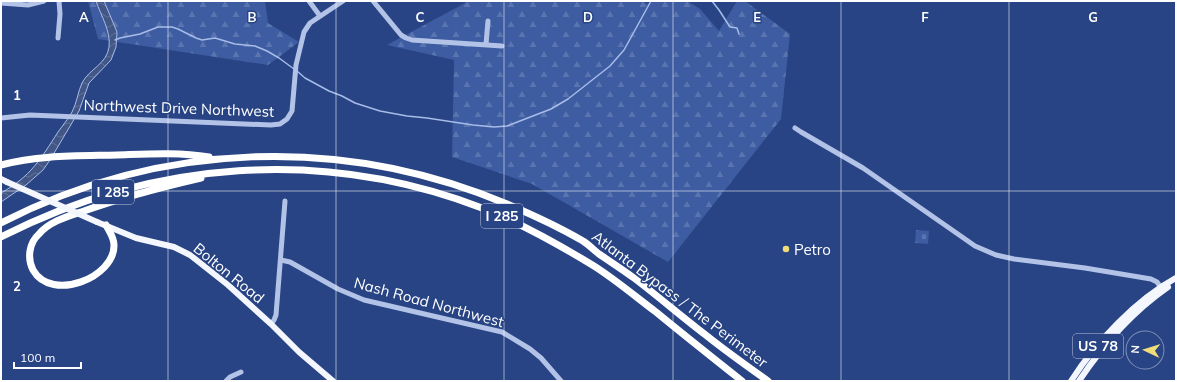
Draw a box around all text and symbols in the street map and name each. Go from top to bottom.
text: A [79,9,89,25]
text: B [248,9,257,25]
text: C [416,9,425,25]
text: D [583,9,593,25]
text: E [753,9,761,25]
text: F [921,9,929,25]
text: G [1088,9,1098,25]
text: 1 [13,87,21,103]
street label: Northwest Drive Northwest [83,95,275,121]
road number: I 285 [92,180,134,204]
road number: I 285 [481,204,523,228]
street label: Atlanta Bypass / The Perimeter [588,227,772,372]
street label: Bolton Road [190,239,268,307]
place label: Petro [794,240,831,259]
marker: Petro [781,244,791,254]
street label: Nash Road Northwest [352,273,506,331]
text: 2 [13,278,21,294]
north arrow [1125,330,1165,370]
road number: US 78 [1073,334,1123,358]
scale bar [14,344,81,370]
text: N [1128,345,1142,354]
text: 100 m [20,350,55,365]

